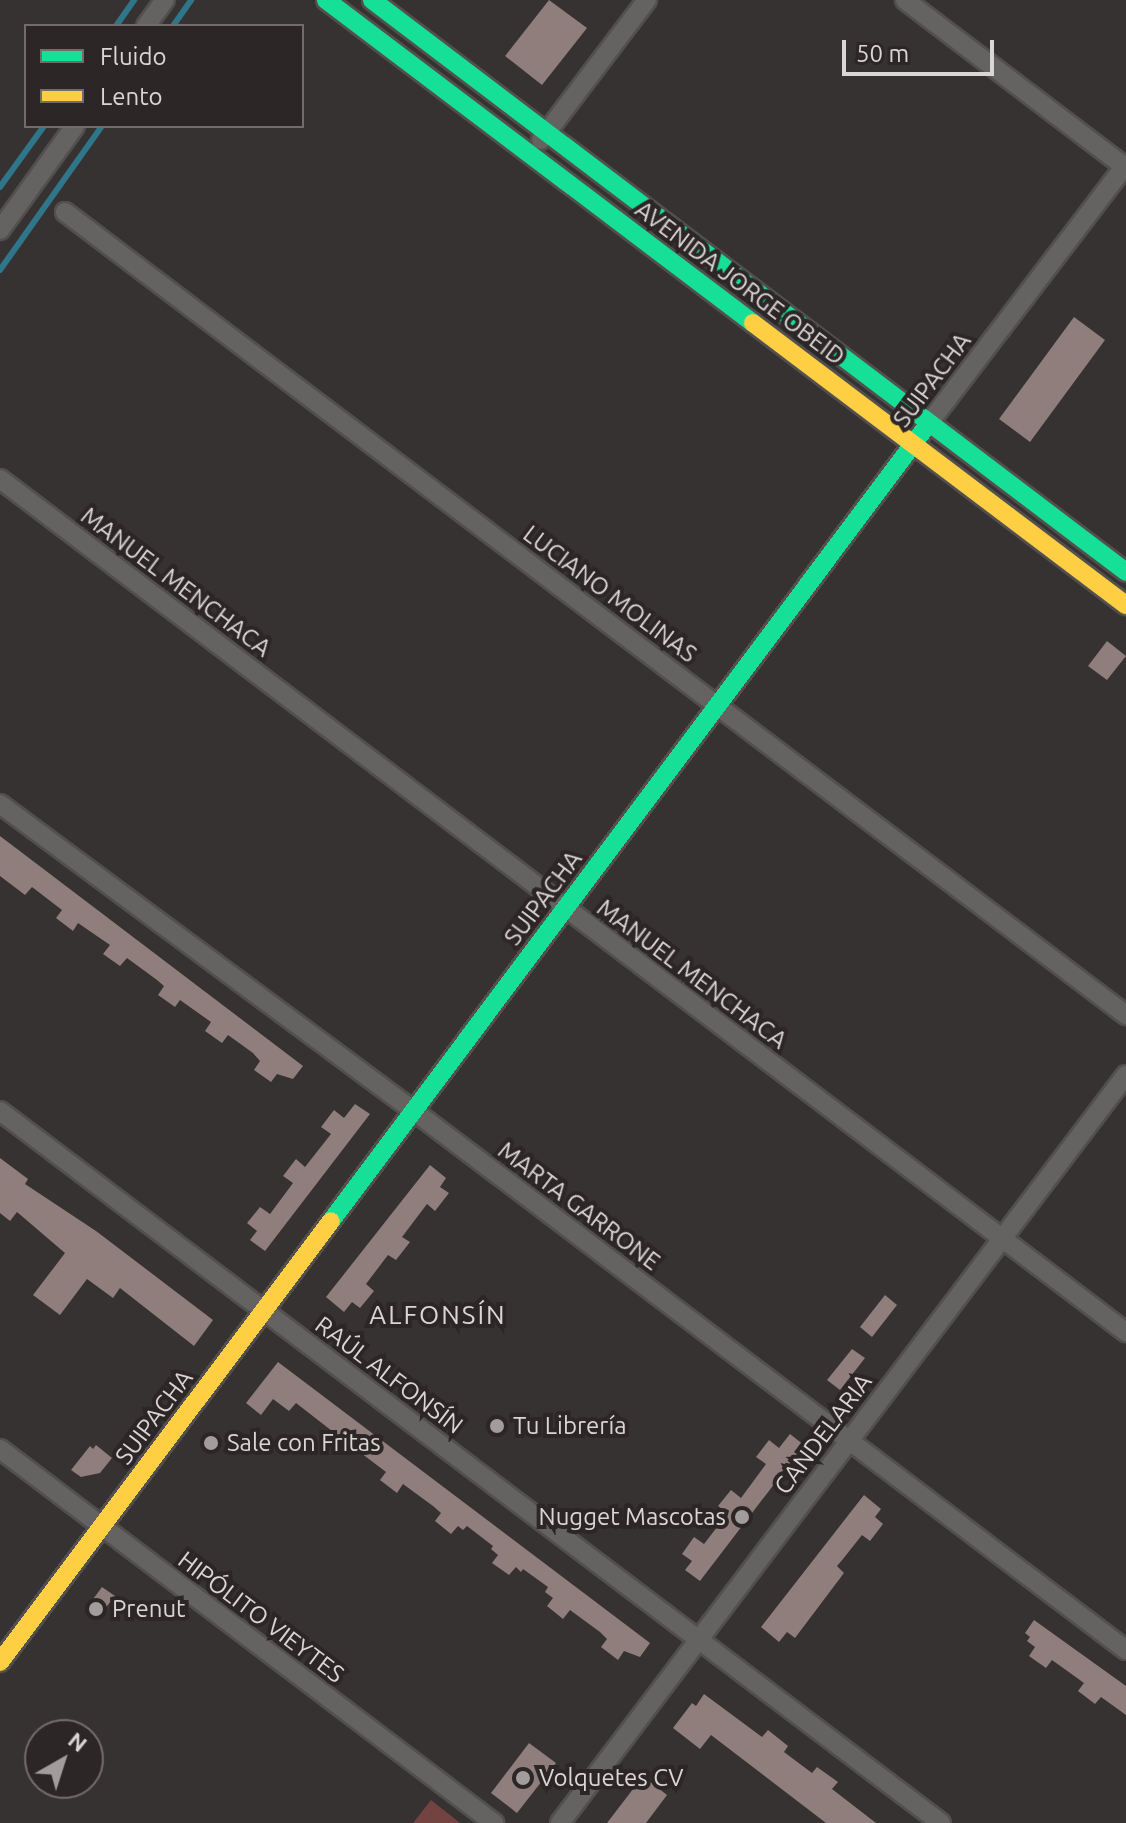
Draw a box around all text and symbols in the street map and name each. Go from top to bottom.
legend [24,24,304,128]
scale bar [846,24,998,74]
text: 50 m [856,40,909,67]
text: Fluido [100,43,167,70]
text: Lento [100,83,163,110]
street label: AVENIDA JORGE OBEID [630,195,850,371]
street label: SUIPACHA [887,327,977,433]
street label: MANUEL MENCHACA [75,501,277,663]
street label: LUCIANO MOLINAS [518,519,702,669]
street label: SUIPACHA [498,845,588,951]
street label: MANUEL MENCHACA [591,893,793,1055]
street label: MARTA GARRONE [492,1136,666,1276]
district label: ALFONSÍN [369,1299,507,1331]
street label: RAÚL ALFONSÍN [310,1310,468,1440]
street label: SUIPACHA [109,1364,199,1470]
street label: CANDELARIA [768,1368,878,1500]
place label: Tu Librería [513,1412,627,1440]
marker: Tu Librería [488,1417,506,1435]
place label: Sale con Fritas [227,1429,381,1457]
marker: Sale con Fritas [202,1434,220,1452]
place label: Nugget Mascotas [539,1503,726,1531]
marker: Nugget Mascotas [733,1508,751,1526]
street label: HIPÓLITO VIEYTES [172,1545,350,1689]
place label: Prenut [112,1595,186,1623]
marker: Prenut [87,1600,105,1618]
north arrow [24,1719,104,1799]
text: N [64,1727,92,1756]
place label: Volquetes CV [539,1764,684,1792]
marker: Volquetes CV [514,1769,532,1787]

